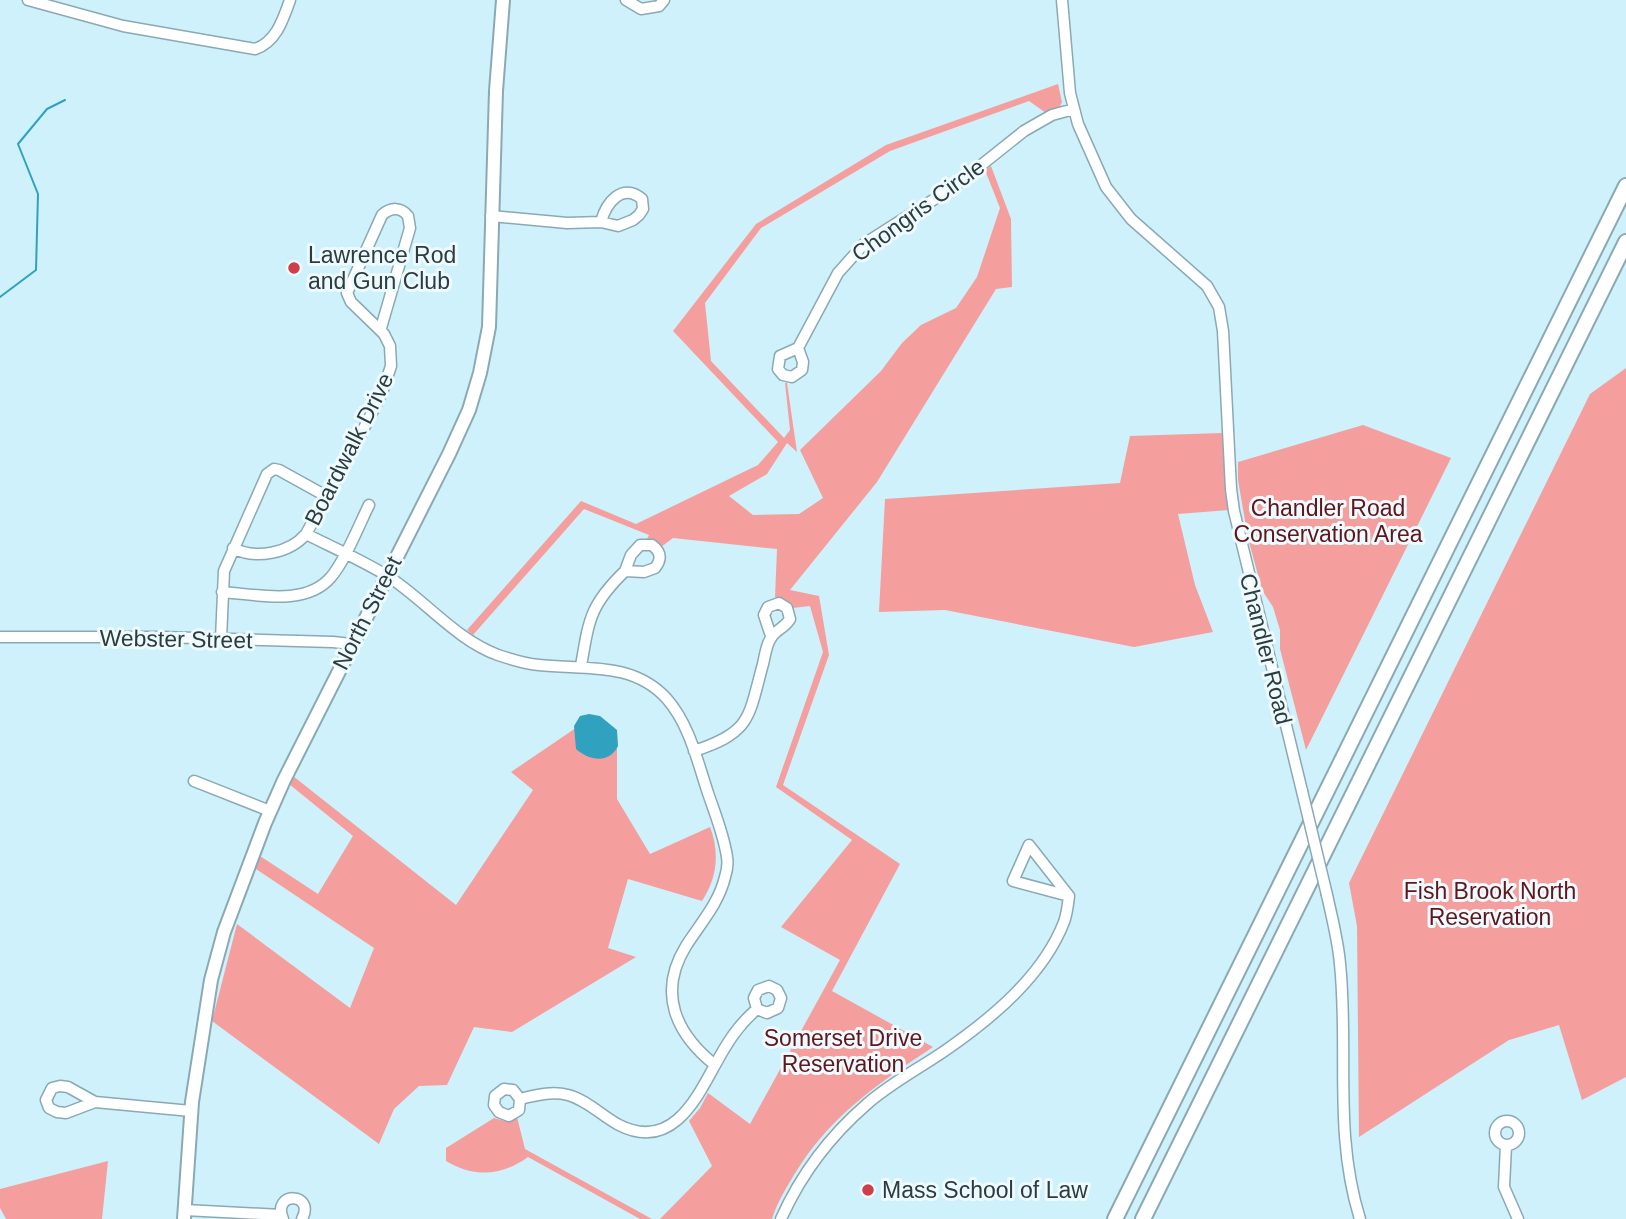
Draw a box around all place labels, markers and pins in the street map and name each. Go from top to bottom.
place label: Lawrence Rod and Gun Club [308,242,456,294]
marker: Lawrence Rod and Gun Club [286,260,302,276]
place label: Mass School of Law [882,1177,1088,1203]
marker: Mass School of Law [860,1182,876,1198]

